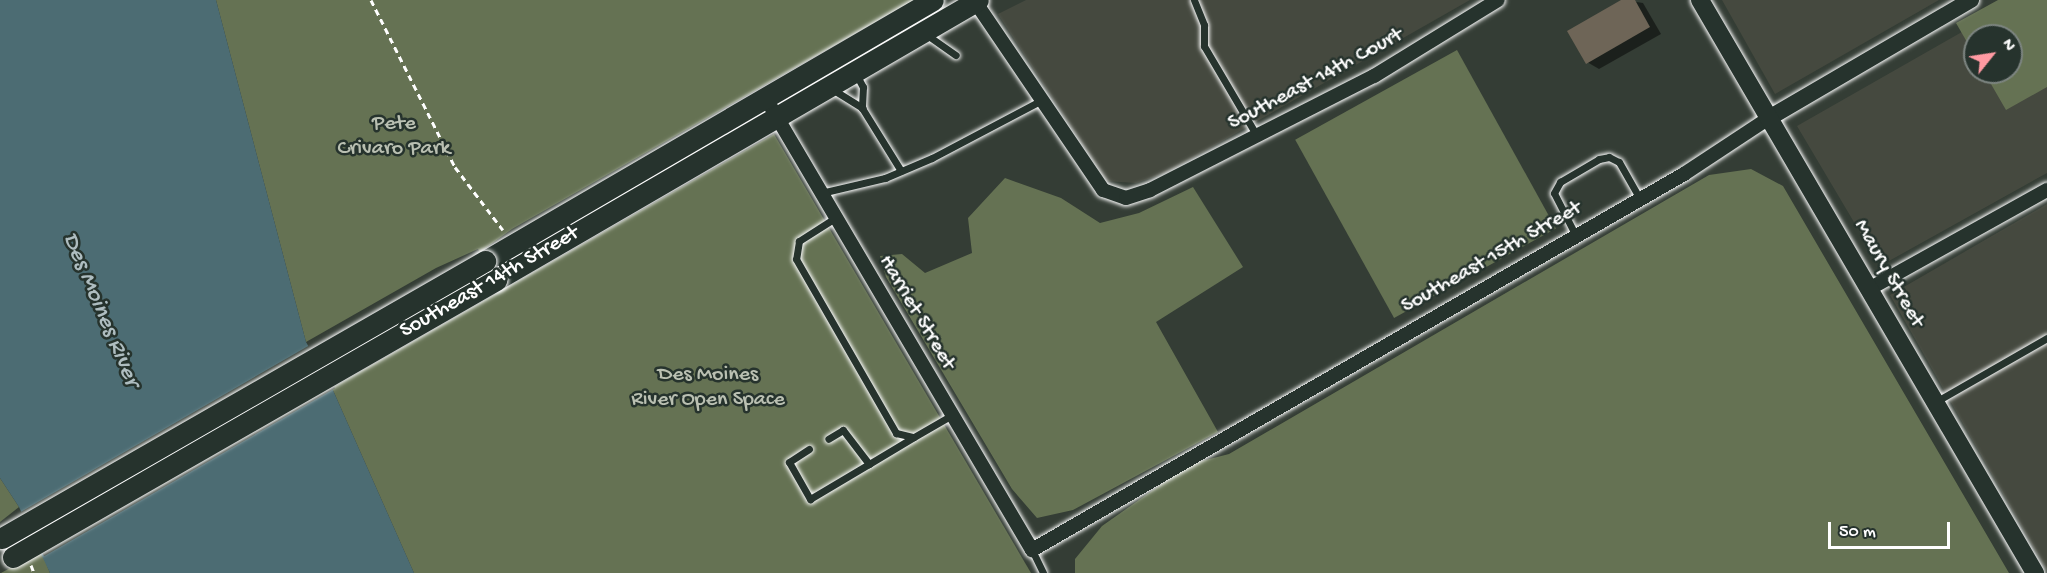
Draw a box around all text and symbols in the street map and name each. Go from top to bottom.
street label: Southeast 14th Court [1224,23,1408,137]
north arrow [1963,24,2023,84]
text: N [1996,36,2018,55]
park label: Pete Crivaro Park [338,111,450,162]
street label: Southeast 15th Street [1397,196,1587,320]
street label: Maury Street [1846,215,1930,333]
street label: Southeast 14th Street [396,221,584,345]
water label: Des Moines River [55,229,145,391]
street label: Harriet Street [871,251,961,375]
park label: Des Moines River Open Space [631,362,785,414]
scale bar [1831,510,1952,548]
text: 50 m [1839,522,1876,543]

